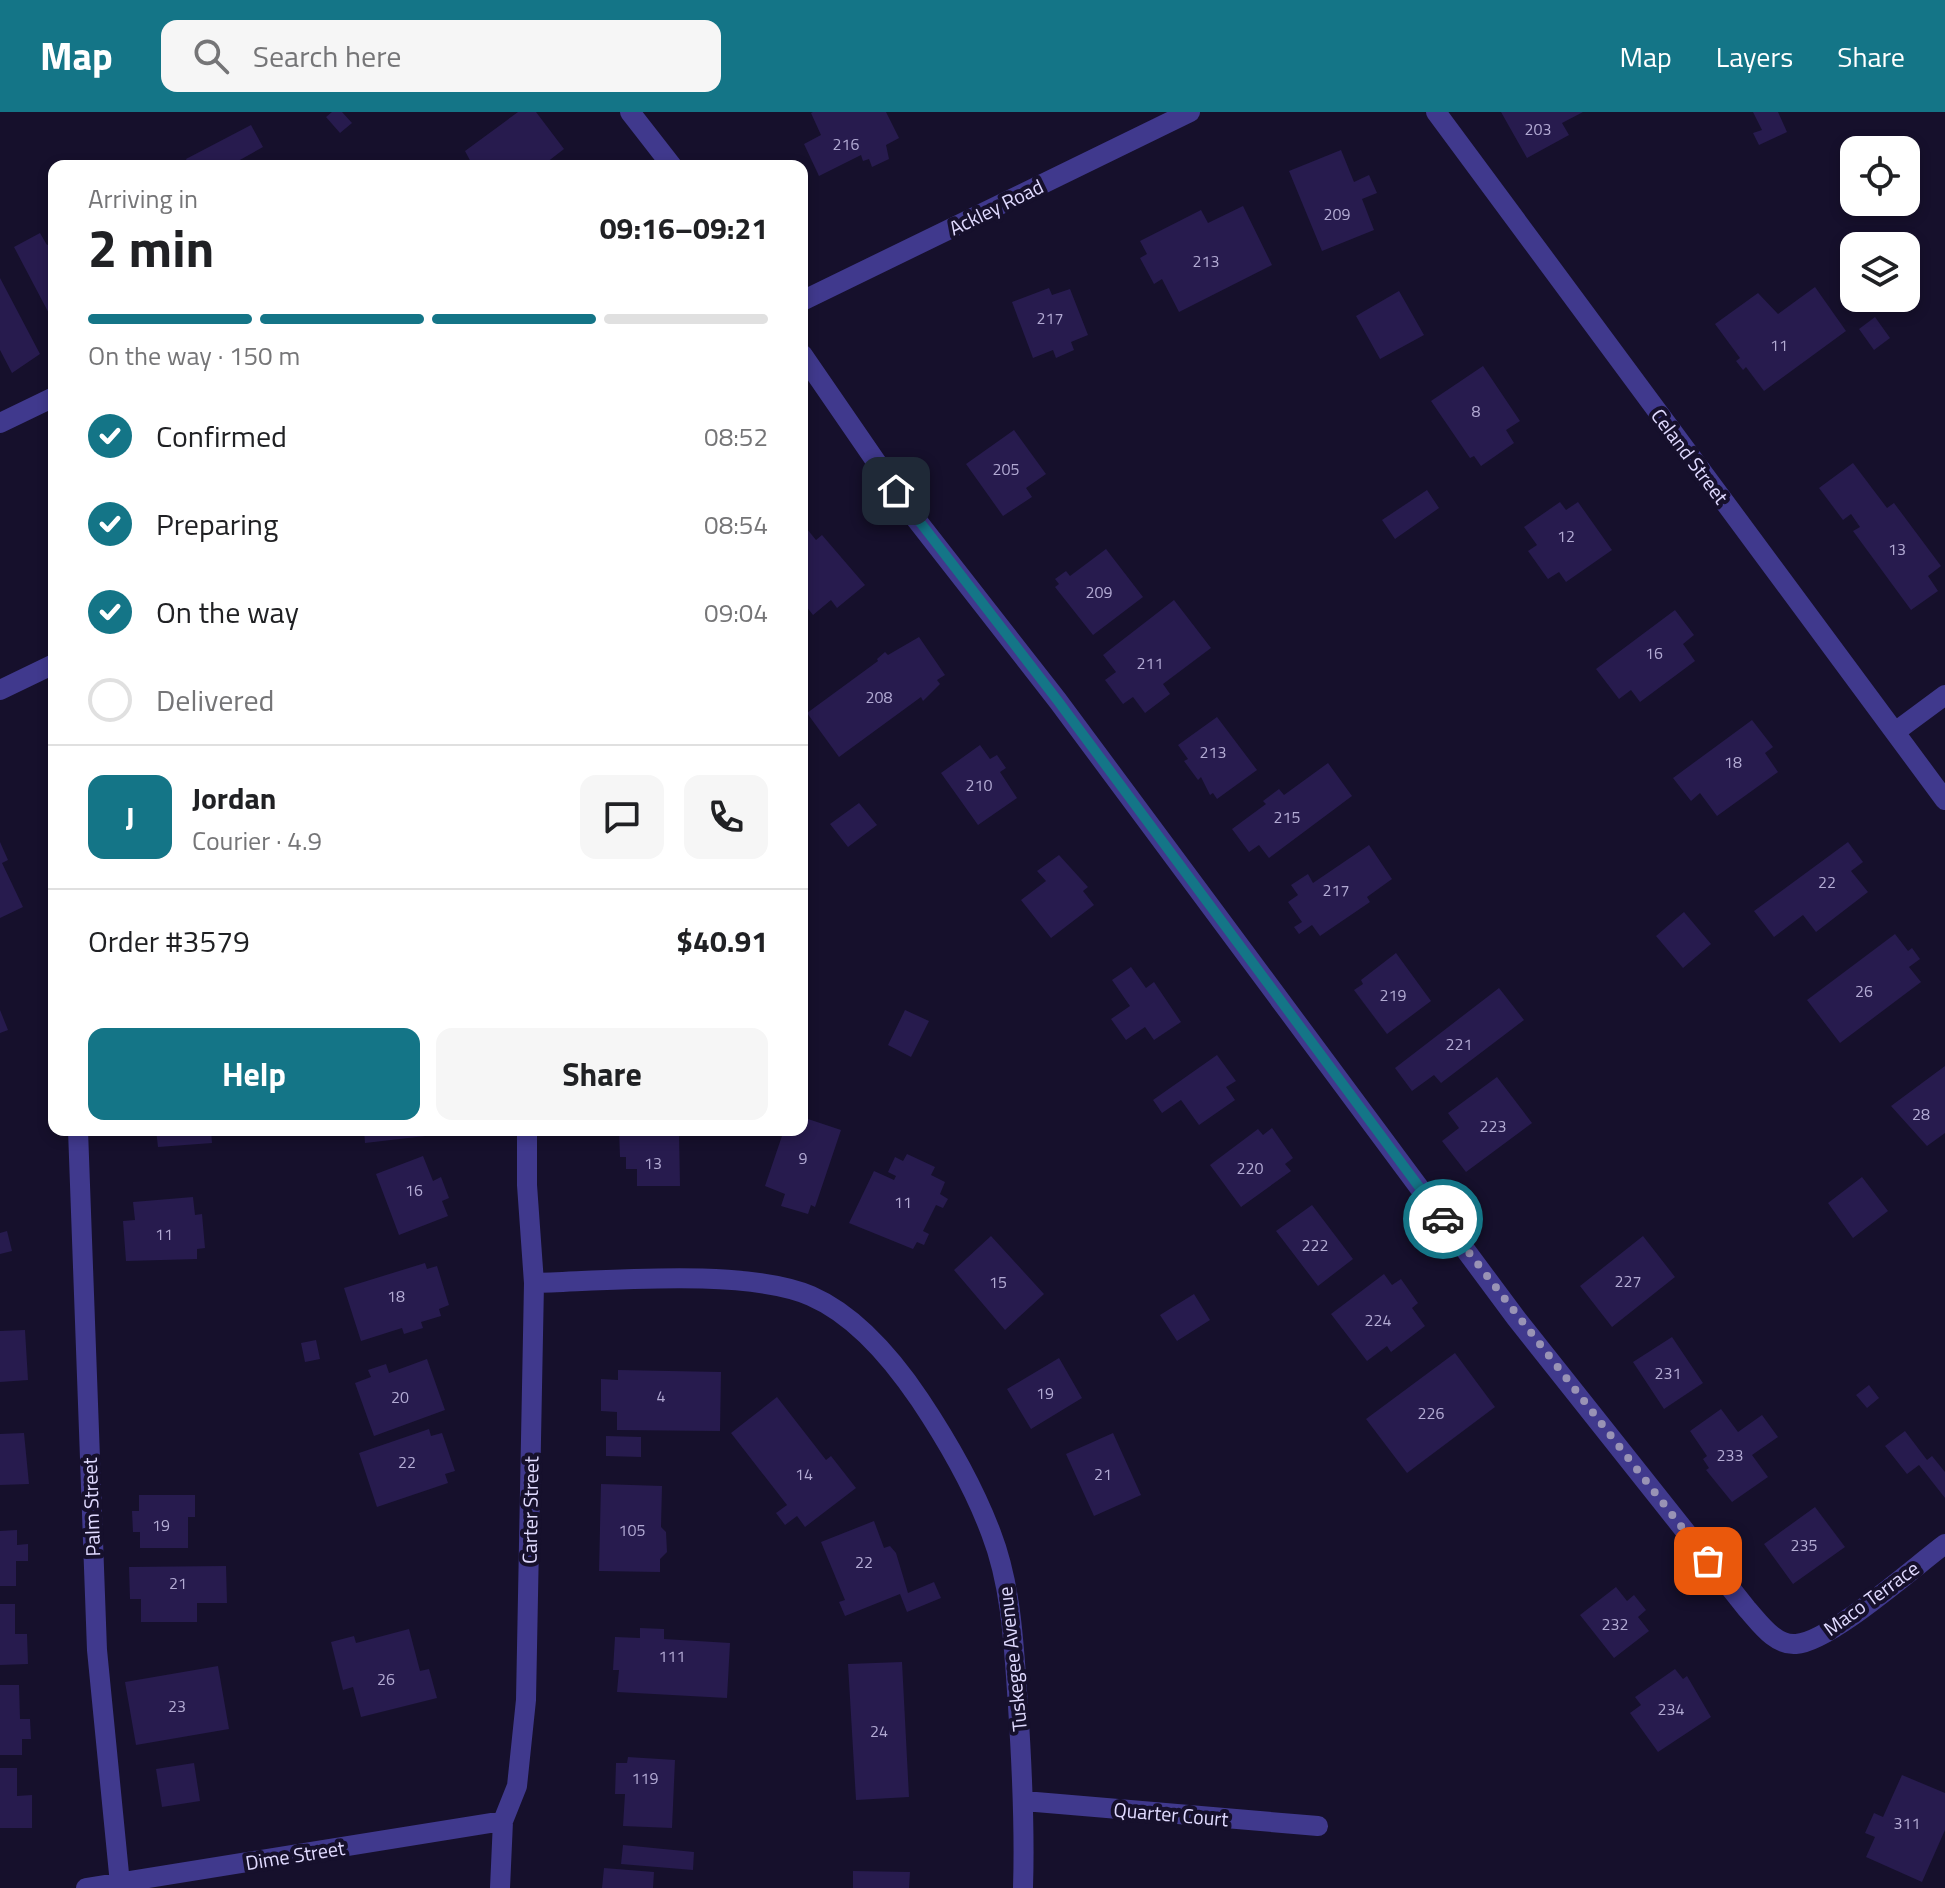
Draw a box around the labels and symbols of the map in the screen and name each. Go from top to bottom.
house number: 203 [1525,117,1551,141]
house number: 216 [833,132,859,156]
street label: Ackley Road [943,171,1049,243]
house number: 209 [1324,202,1350,226]
house number: 213 [1193,249,1219,273]
house number: 217 [1037,306,1063,330]
house number: 11 [1770,333,1788,357]
house number: 8 [1472,399,1481,423]
street label: Celand Street [1644,402,1736,510]
pin [862,457,930,525]
house number: 205 [993,457,1019,481]
house number: 12 [1557,524,1575,548]
house number: 13 [1888,537,1906,561]
house number: 209 [1086,580,1112,604]
house number: 16 [1645,641,1663,665]
house number: 211 [1137,651,1163,675]
house number: 208 [866,685,892,709]
house number: 213 [1200,740,1226,764]
house number: 18 [1724,750,1742,774]
house number: 210 [966,773,992,797]
house number: 215 [1274,805,1300,829]
house number: 22 [1818,870,1836,894]
house number: 217 [1323,878,1349,902]
house number: 26 [1855,979,1873,1003]
house number: 219 [1380,983,1406,1007]
house number: 221 [1446,1032,1472,1056]
house number: 28 [1912,1102,1930,1126]
house number: 223 [1480,1114,1506,1138]
house number: 9 [799,1146,808,1170]
house number: 13 [644,1151,662,1175]
house number: 220 [1237,1156,1263,1180]
house number: 16 [405,1178,423,1202]
courier [1403,1179,1483,1259]
house number: 11 [894,1190,912,1214]
house number: 11 [155,1222,173,1246]
house number: 222 [1302,1233,1328,1257]
house number: 227 [1615,1269,1641,1293]
house number: 15 [989,1270,1007,1294]
house number: 18 [387,1284,405,1308]
house number: 224 [1365,1308,1391,1332]
house number: 231 [1655,1361,1681,1385]
house number: 19 [1036,1381,1054,1405]
house number: 4 [657,1384,666,1408]
house number: 20 [391,1385,409,1409]
house number: 226 [1418,1401,1444,1425]
house number: 233 [1717,1443,1743,1467]
house number: 22 [398,1450,416,1474]
street label: Carter Street [514,1456,546,1564]
street label: Palm Street [74,1457,108,1557]
house number: 14 [795,1462,813,1486]
house number: 21 [1094,1462,1112,1486]
house number: 19 [152,1513,170,1537]
house number: 105 [619,1518,645,1542]
pin [1674,1527,1742,1595]
house number: 235 [1791,1533,1817,1557]
house number: 22 [855,1550,873,1574]
street label: Maco Terrace [1817,1553,1925,1643]
house number: 21 [169,1571,187,1595]
street label: Tuskegee Avenue [989,1585,1035,1733]
house number: 232 [1602,1612,1628,1636]
house number: 111 [659,1644,685,1668]
house number: 26 [377,1667,395,1691]
house number: 23 [168,1694,186,1718]
house number: 234 [1658,1697,1684,1721]
house number: 24 [870,1719,888,1743]
house number: 119 [632,1766,658,1790]
street label: Quarter Court [1112,1794,1230,1834]
house number: 311 [1894,1811,1920,1835]
street label: Dime Street [243,1832,347,1878]

